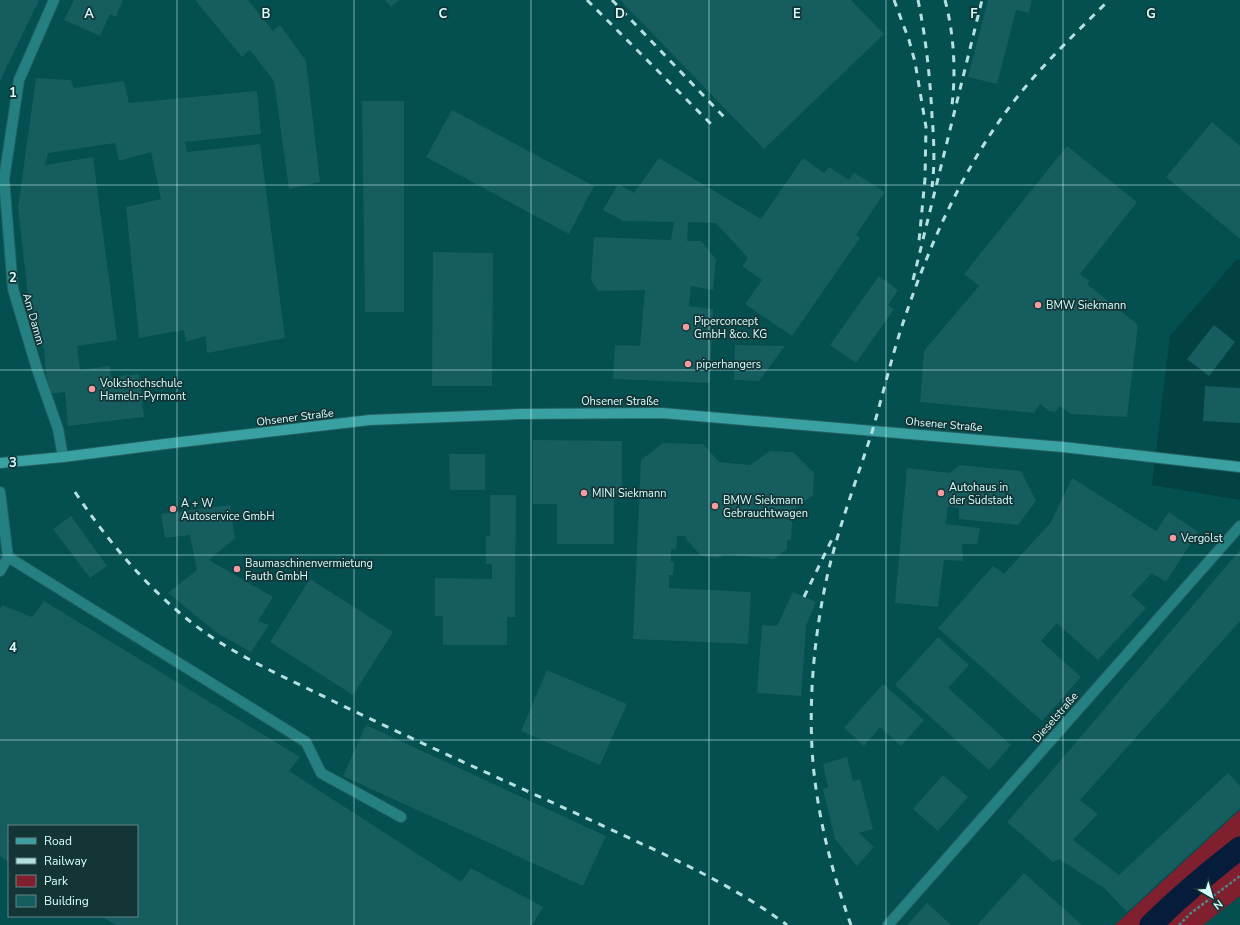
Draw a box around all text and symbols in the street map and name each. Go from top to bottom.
text: A [84,5,94,23]
text: B [262,5,271,23]
text: C [439,5,448,23]
text: D [615,5,625,23]
text: E [793,5,801,23]
text: F [970,5,978,23]
text: G [1146,5,1156,23]
text: 1 [9,84,17,102]
text: 2 [9,269,17,287]
street label: Am Damm [19,292,48,347]
place label: BMW Siekmann [1046,298,1126,313]
marker: BMW Siekmann [1033,300,1043,310]
place label: Piperconcept GmbH &co. KG [694,314,767,342]
marker: Piperconcept GmbH &co. KG [681,322,691,332]
place label: piperhangers [696,357,761,372]
marker: piperhangers [683,359,693,369]
place label: Volkshochschule Hameln-Pyrmont [99,376,186,404]
marker: Volkshochschule Hameln-Pyrmont [87,384,97,394]
street label: Ohsener Straße [581,394,659,409]
street label: Ohsener Straße [256,405,335,430]
street label: Ohsener Straße [905,414,983,435]
text: 3 [9,454,17,472]
place label: Autohaus in der Südstadt [949,480,1013,508]
place label: MINI Siekmann [592,486,666,501]
marker: MINI Siekmann [579,488,589,498]
marker: Autohaus in der Südstadt [936,488,946,498]
place label: BMW Siekmann Gebrauchtwagen [723,493,808,521]
place label: A + W Autoservice GmbH [181,496,275,524]
marker: BMW Siekmann Gebrauchtwagen [710,501,720,511]
marker: A + W Autoservice GmbH [168,504,178,514]
place label: Vergölst [1180,531,1223,546]
marker: Vergölst [1168,533,1178,543]
place label: Baumaschinenvermietung Fauth GmbH [245,556,373,584]
marker: Baumaschinenvermietung Fauth GmbH [232,564,242,574]
text: 4 [9,639,17,657]
street label: Dieselstraße [1029,689,1082,746]
legend [8,825,138,917]
text: Road [44,833,72,849]
text: Railway [44,853,88,869]
text: Park [44,873,69,889]
north arrow [1192,877,1232,917]
text: Building [44,893,89,909]
text: N [1210,896,1226,913]

